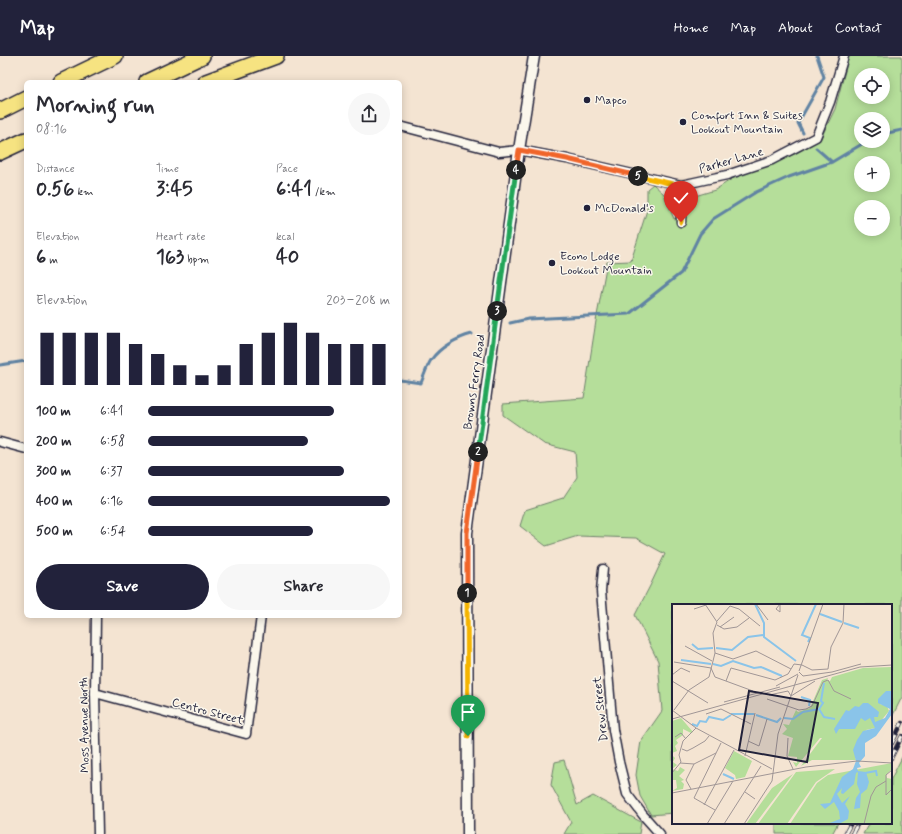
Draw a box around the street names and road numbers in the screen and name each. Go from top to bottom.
street label: Parker Lane [697,144,765,178]
street label: Browns Ferry Road [460,334,490,431]
street label: Drew Street [590,676,612,742]
street label: Moss Avenue North [76,677,94,773]
street label: Centro Street [170,695,246,729]

